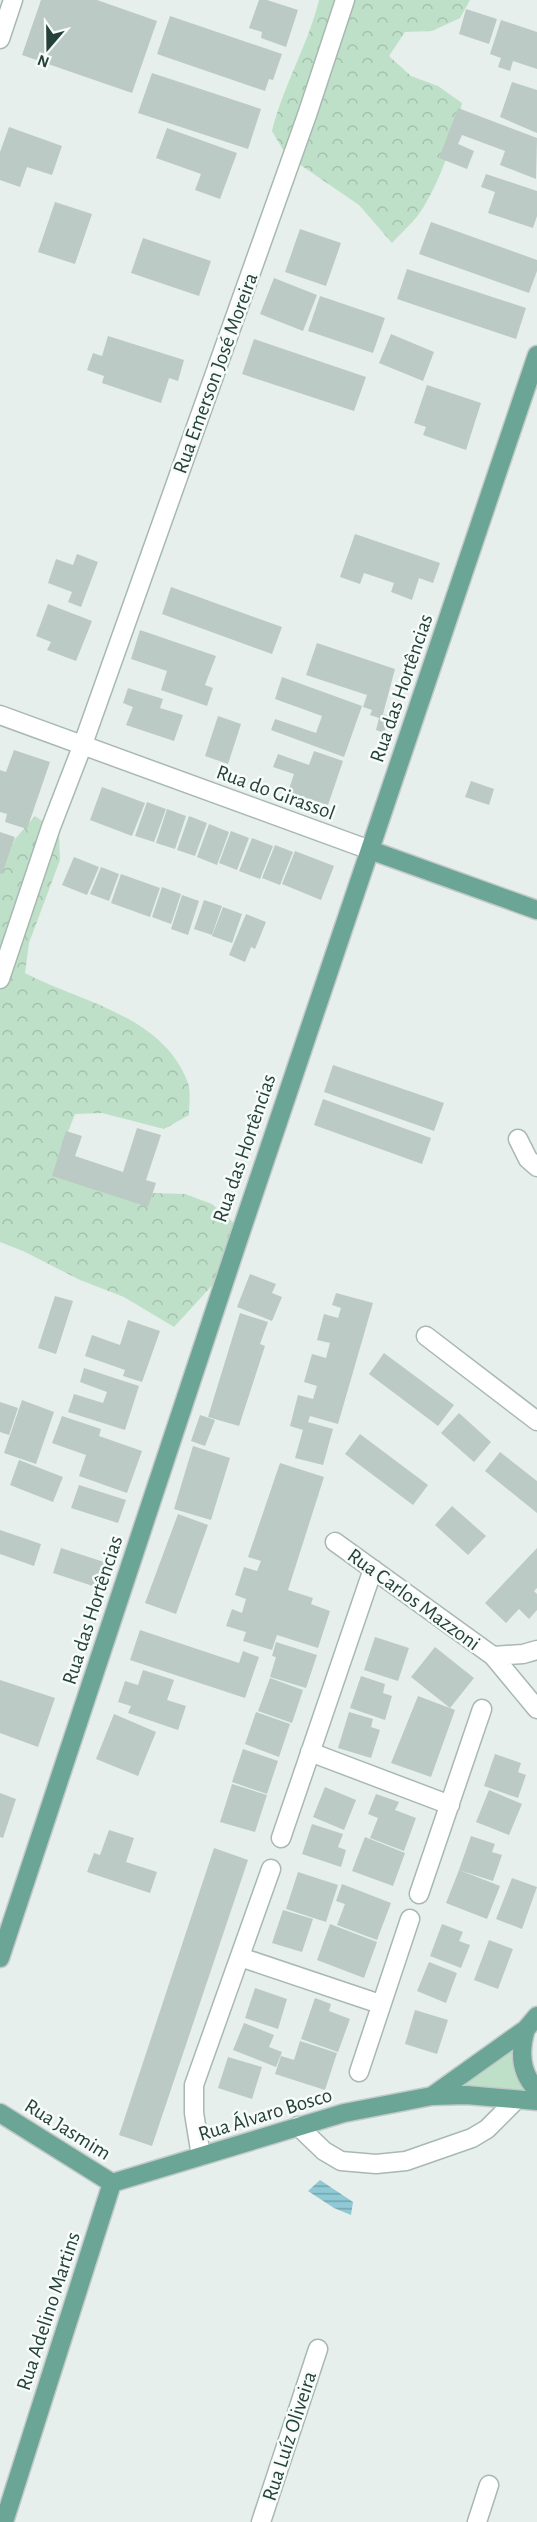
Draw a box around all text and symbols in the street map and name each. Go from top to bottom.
north arrow [18,18,78,78]
text: N [35,52,51,71]
street label: Rua Emerson José Moreira [169,270,262,476]
street label: Rua das Hortências [366,611,437,765]
street label: Rua do Girassol [214,761,338,824]
street label: Rua das Hortências [209,1071,280,1225]
street label: Rua das Hortências [58,1533,126,1687]
street label: Rua Carlos Mazzoni [344,1544,484,1654]
street label: Rua Álvaro Bosco [195,2082,334,2145]
street label: Rua Jasmim [21,2095,115,2164]
street label: Rua Adelino Martins [13,2229,84,2393]
street label: Rua Luíz Oliveira [259,2368,320,2504]

